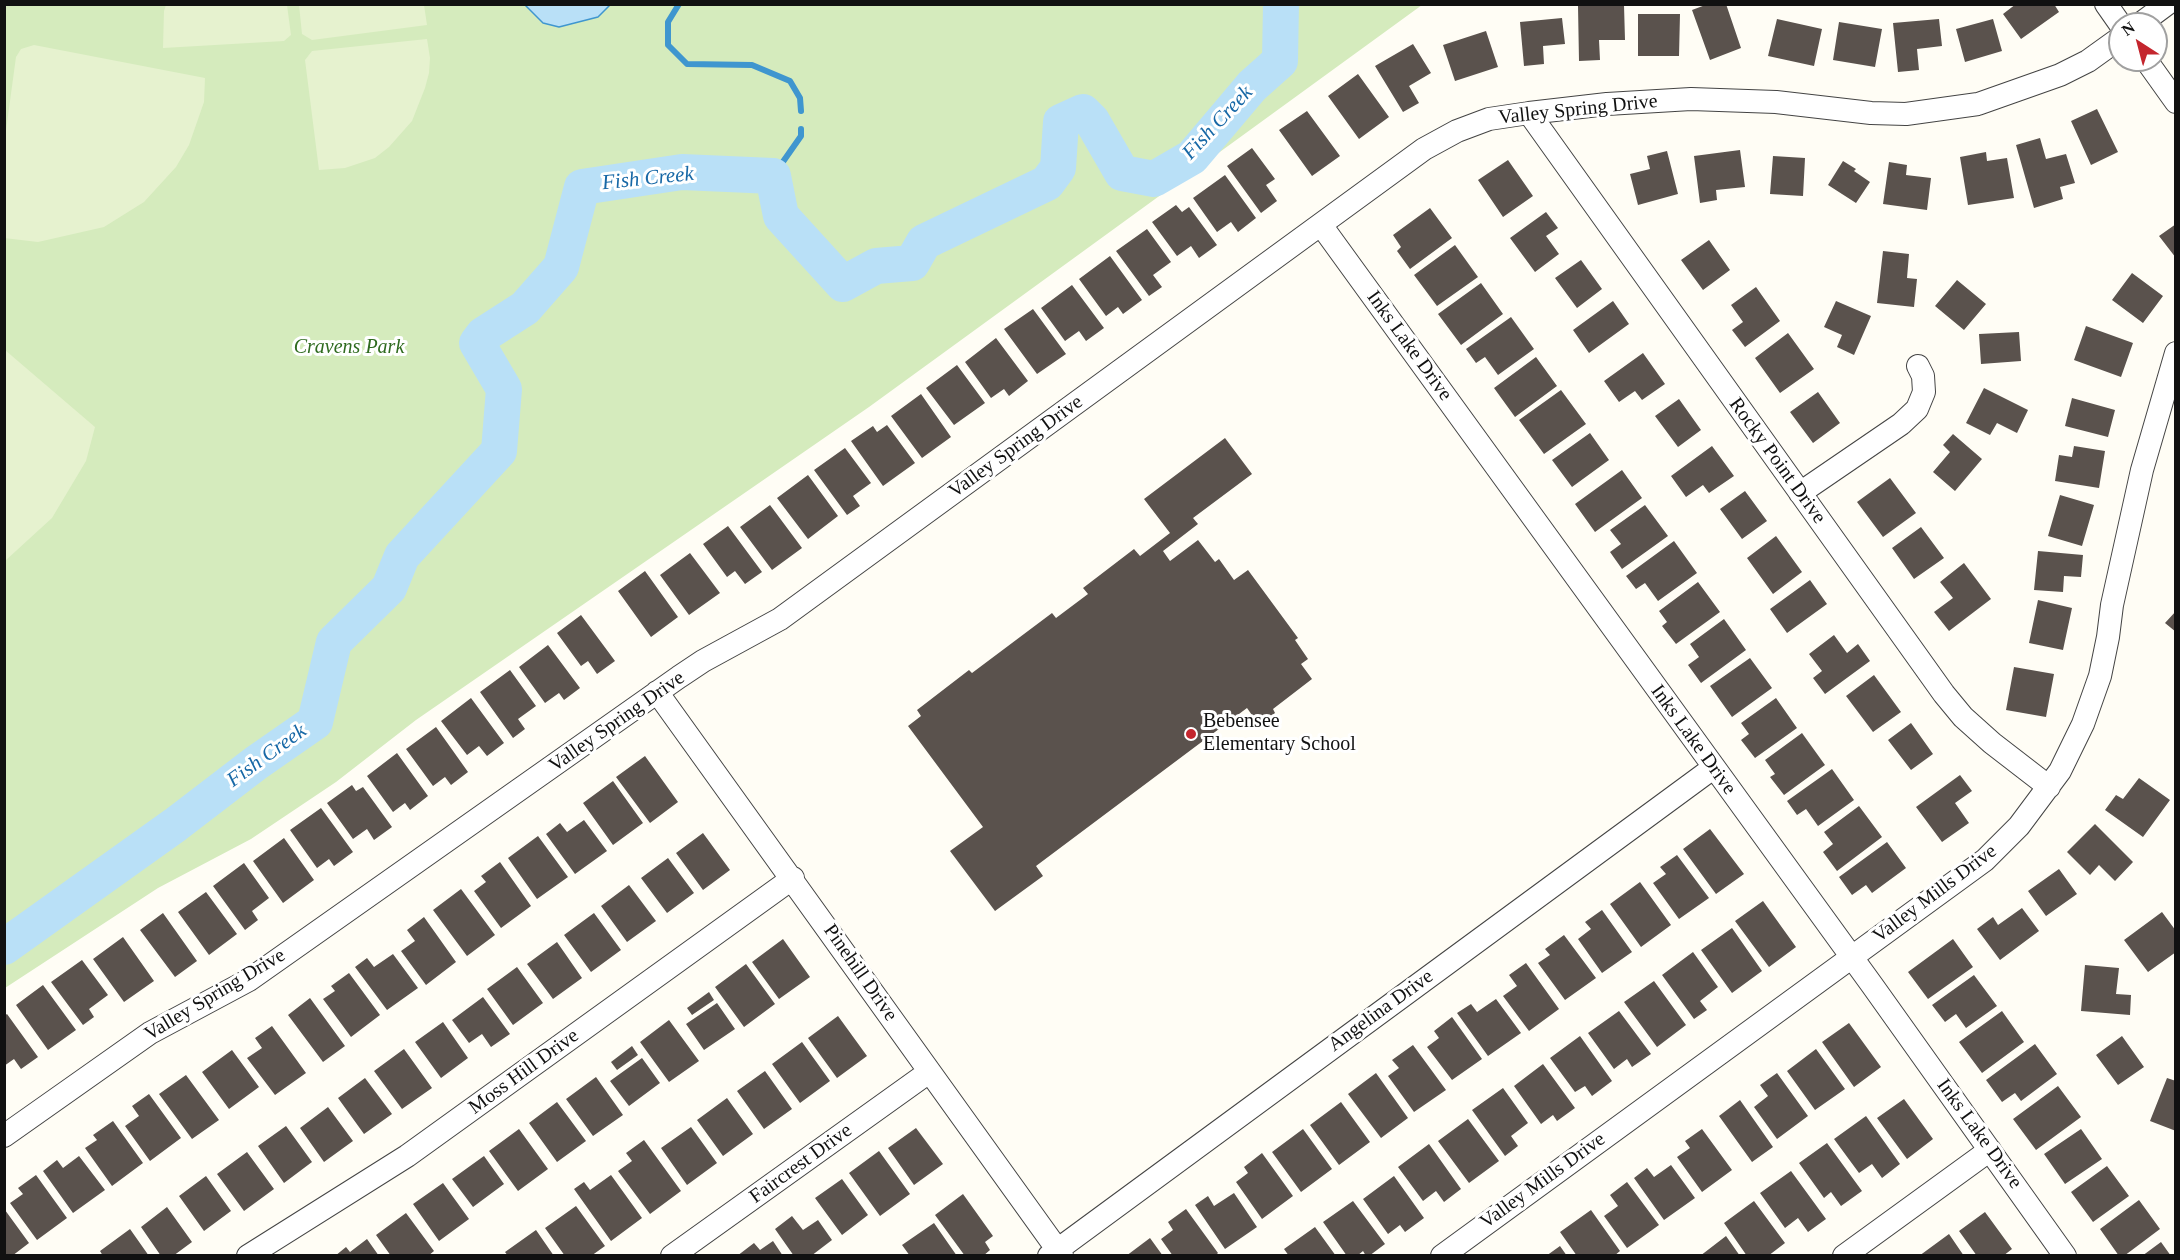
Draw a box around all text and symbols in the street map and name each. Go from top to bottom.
north arrow [2108,12,2168,72]
text: N [2119,18,2138,39]
water label: Fish Creek [1177,81,1259,165]
street label: Valley Spring Drive [1497,90,1659,130]
water label: Fish Creek [601,162,695,196]
street label: Inks Lake Drive [1361,286,1457,406]
park label: Cravens Park [294,336,404,360]
street label: Valley Spring Drive [944,390,1088,504]
street label: Rocky Point Drive [1723,393,1831,529]
street label: Valley Spring Drive [545,666,689,778]
street label: Inks Lake Drive [1645,680,1741,800]
place label: Bebensee Elementary School [1203,710,1356,757]
water label: Fish Creek [222,719,312,793]
marker: Bebensee Elementary School [1184,727,1198,741]
street label: Valley Mills Drive [1868,840,2002,948]
street label: Pinehill Drive [818,920,902,1026]
street label: Valley Spring Drive [140,944,290,1046]
street label: Angelina Drive [1324,965,1438,1057]
street label: Moss Hill Drive [464,1024,584,1120]
street label: Inks Lake Drive [1931,1074,2027,1194]
street label: Faircrest Drive [745,1119,857,1209]
street label: Valley Mills Drive [1476,1128,1610,1234]

